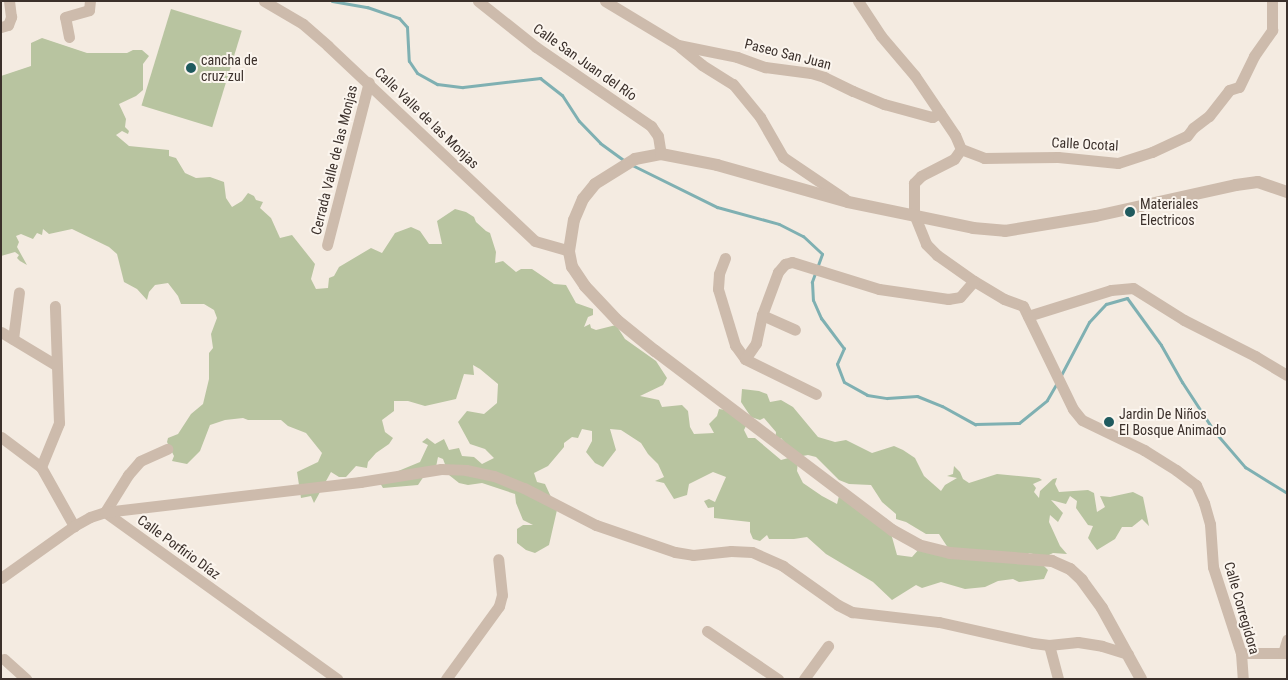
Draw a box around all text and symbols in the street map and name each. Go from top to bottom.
street label: Calle San Juan del Río [530,20,640,104]
street label: Paseo San Juan [743,35,833,73]
place label: cancha de cruz zul [201,52,258,84]
marker: cancha de cruz zul [185,62,197,74]
street label: Calle Valle de las Monjas [371,64,483,172]
street label: Cerrada Valle de las Monjas [307,83,361,237]
street label: Calle Ocotal [1051,134,1119,154]
place label: Materiales Electricos [1140,196,1198,228]
marker: Materiales Electricos [1124,206,1136,218]
place label: Jardin De Niños El Bosque Animado [1119,406,1226,438]
marker: Jardin De Niños El Bosque Animado [1103,416,1115,428]
street label: Calle Porfirio Díaz [134,511,224,583]
street label: Calle Corregidora [1221,560,1263,656]

